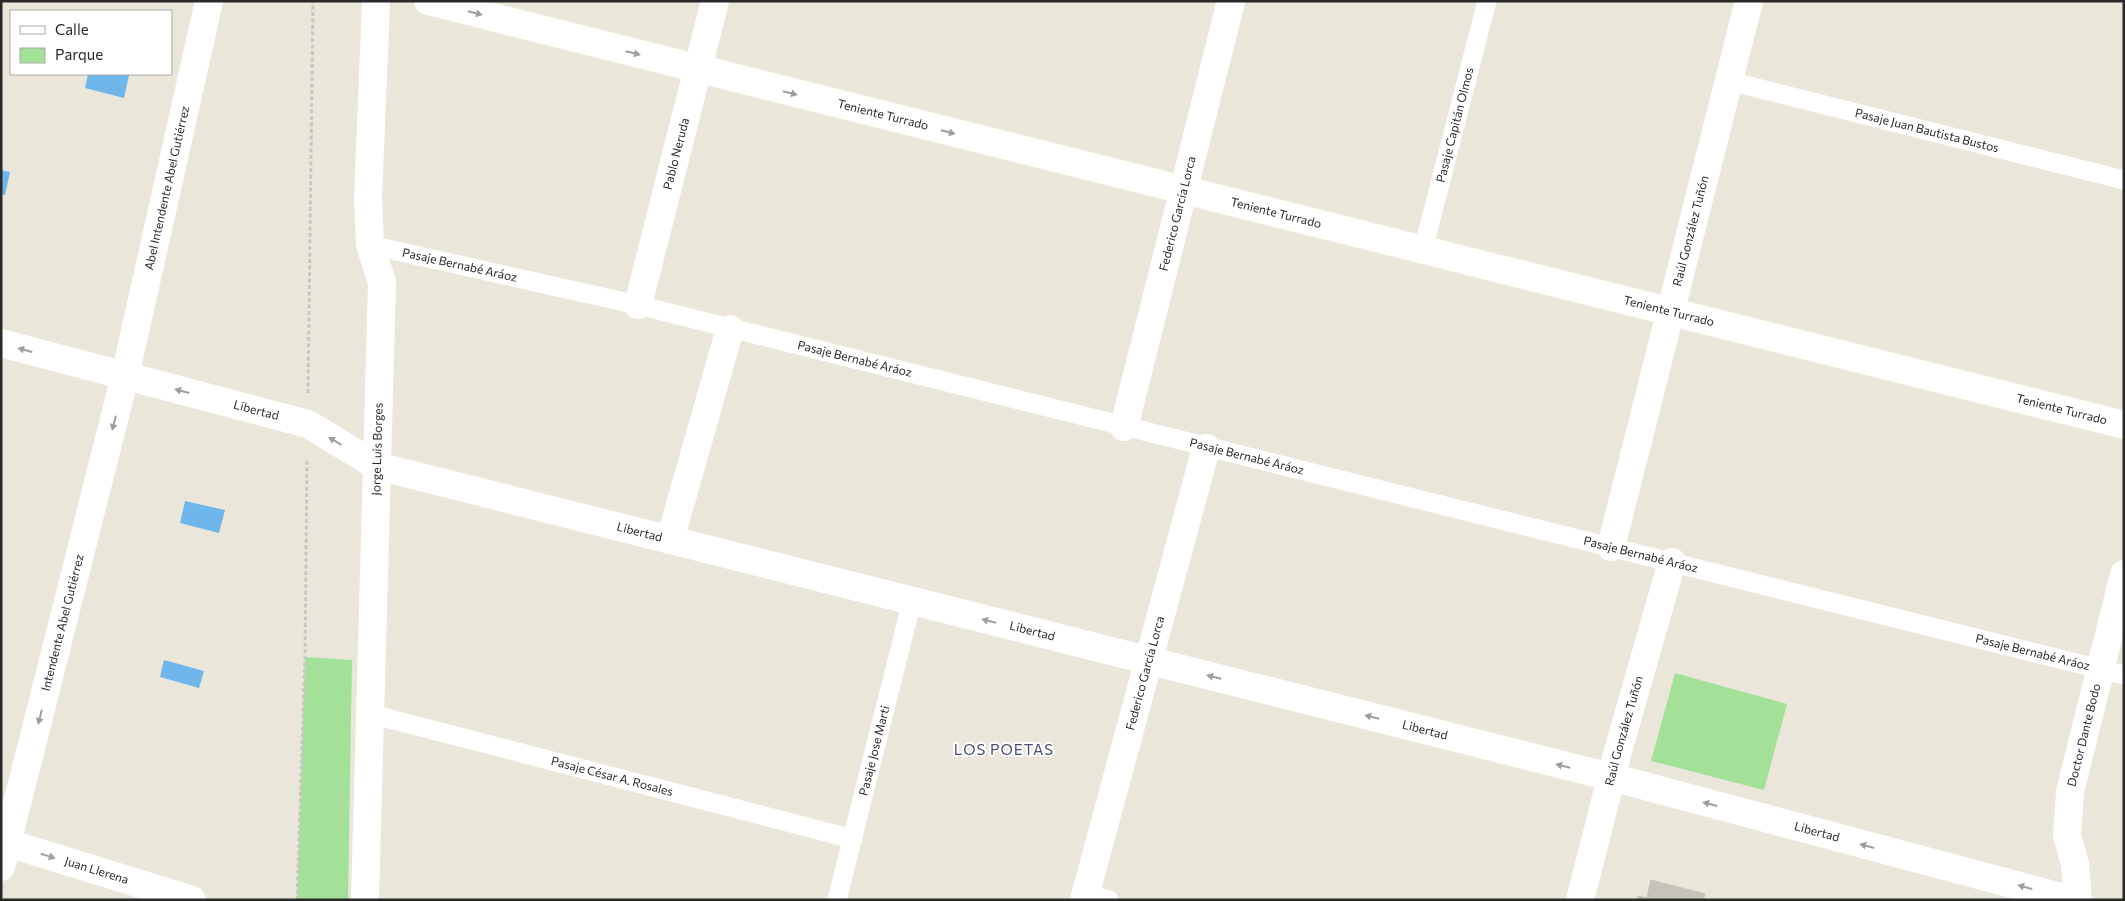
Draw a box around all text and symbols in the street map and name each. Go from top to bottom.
one-way arrow [468,9,483,17]
legend [10,10,172,75]
text: Calle [55,20,89,38]
text: Parque [55,45,103,63]
one-way arrow [625,49,640,57]
street label: Pasaje Capitán Olmos [1433,66,1476,184]
one-way arrow [783,89,798,97]
street label: Teniente Turrado [836,96,930,132]
street label: Abel Intendente Abel Gutiérrez [141,104,191,271]
street label: Pasaje Juan Bautista Bustos [1854,105,2001,154]
street label: Pablo Neruda [660,116,691,191]
one-way arrow [940,128,955,136]
street label: Federico García Lorca [1155,155,1198,272]
street label: Raúl González Tuñón [1669,174,1711,287]
street label: Teniente Turrado [1229,194,1323,230]
street label: Pasaje Bernabé Aráoz [401,244,519,284]
street label: Teniente Turrado [1622,292,1716,328]
street label: Pasaje Bernabé Aráoz [796,337,914,379]
one-way arrow [17,345,32,353]
one-way arrow [174,387,190,395]
street label: Teniente Turrado [2015,390,2109,427]
street label: Libertad [232,397,281,422]
street label: Jorge Luis Borges [368,403,385,496]
one-way arrow [109,416,117,431]
street label: Pasaje Bernabé Aráoz [1188,435,1306,477]
one-way arrow [329,436,342,446]
street label: Libertad [616,519,664,544]
street label: Pasaje Bernabé Aráoz [1582,533,1700,575]
street label: Intendente Abel Gutiérrez [38,552,86,692]
street label: Federico García Lorca [1122,614,1166,732]
one-way arrow [981,616,996,624]
street label: Libertad [1008,618,1057,643]
street label: Pasaje Bernabé Aráoz [1974,630,2092,672]
one-way arrow [1207,673,1222,681]
street label: Raúl González Tuñón [1601,674,1645,787]
street label: Doctor Dante Bodo [2064,682,2103,788]
street label: Pasaje Jose Marti [855,704,892,797]
one-way arrow [36,709,44,724]
one-way arrow [1364,713,1379,721]
street label: Libertad [1401,717,1449,742]
district label: LOS POETAS [954,740,1054,758]
street label: Pasaje César A. Rosales [550,753,675,798]
one-way arrow [1556,762,1571,770]
one-way arrow [1703,800,1718,808]
street label: Libertad [1793,818,1841,844]
one-way arrow [1860,841,1875,849]
one-way arrow [40,853,55,860]
street label: Juan Llerena [63,853,130,886]
one-way arrow [2017,883,2032,891]

